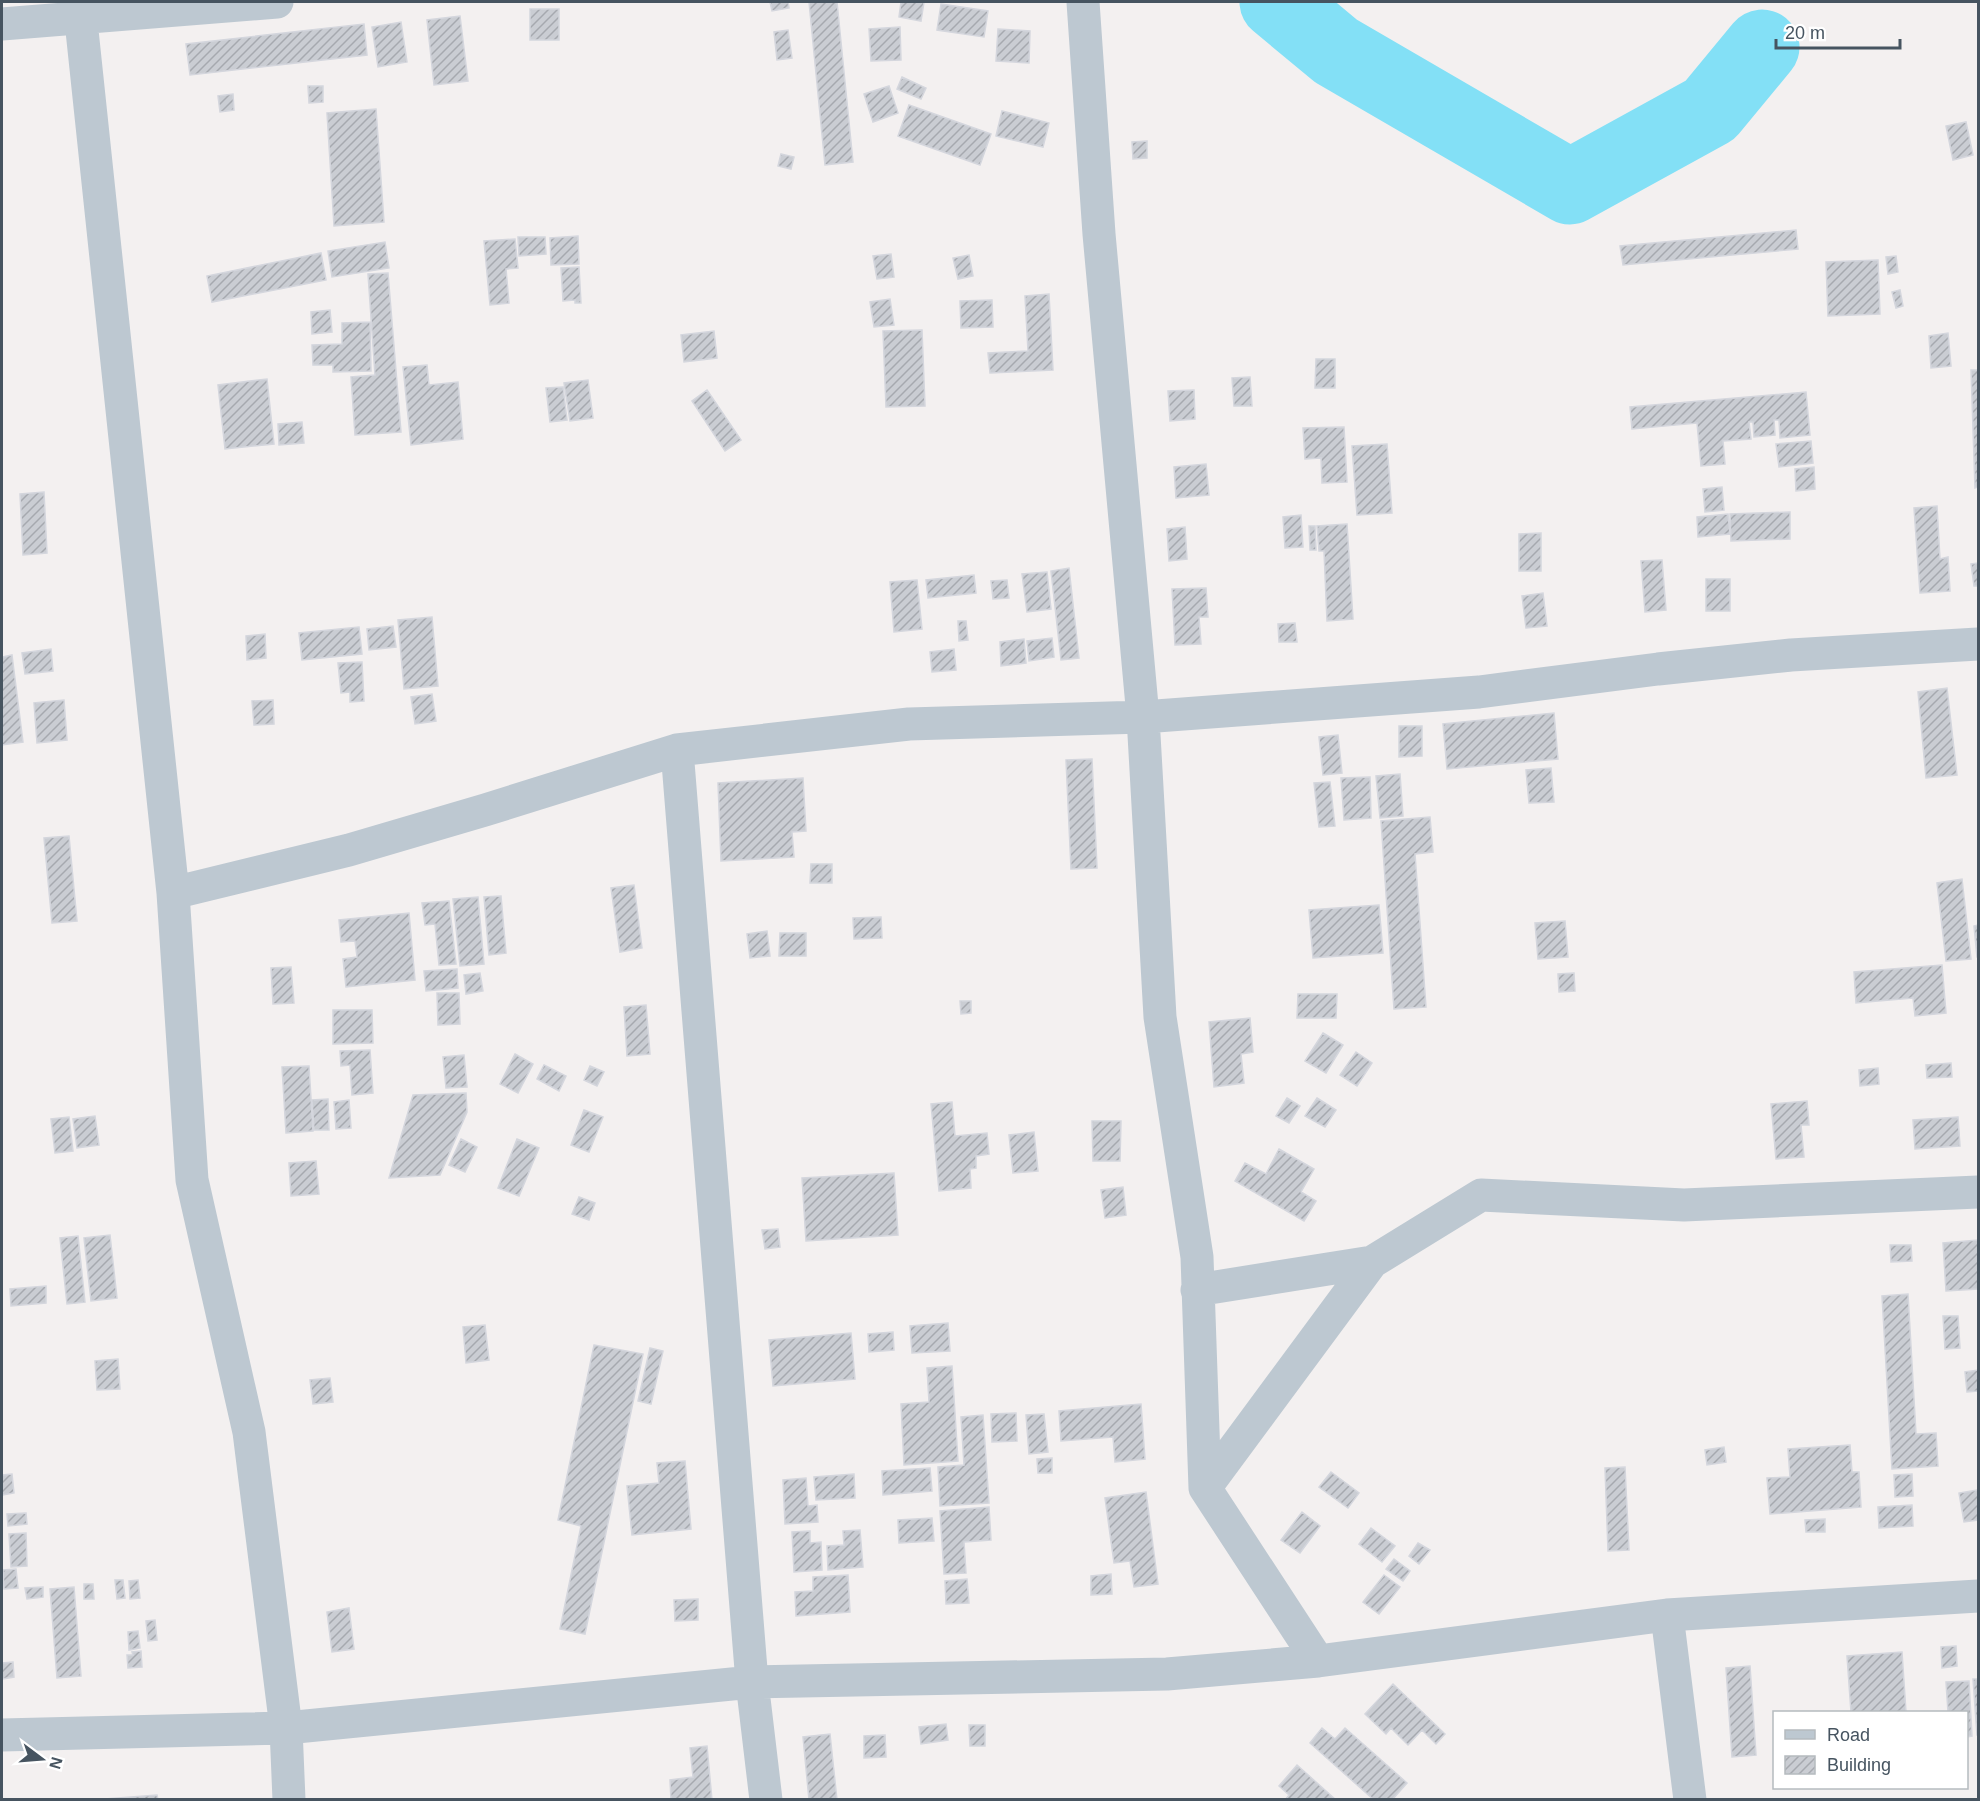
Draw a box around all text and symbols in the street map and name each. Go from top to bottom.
scale bar [1776,12,1900,50]
text: 20 m [1785,23,1825,43]
legend [1773,1711,1968,1789]
text: Road [1827,1725,1870,1745]
north arrow [12,1729,72,1789]
text: N [46,1755,66,1771]
text: Building [1827,1755,1891,1775]

